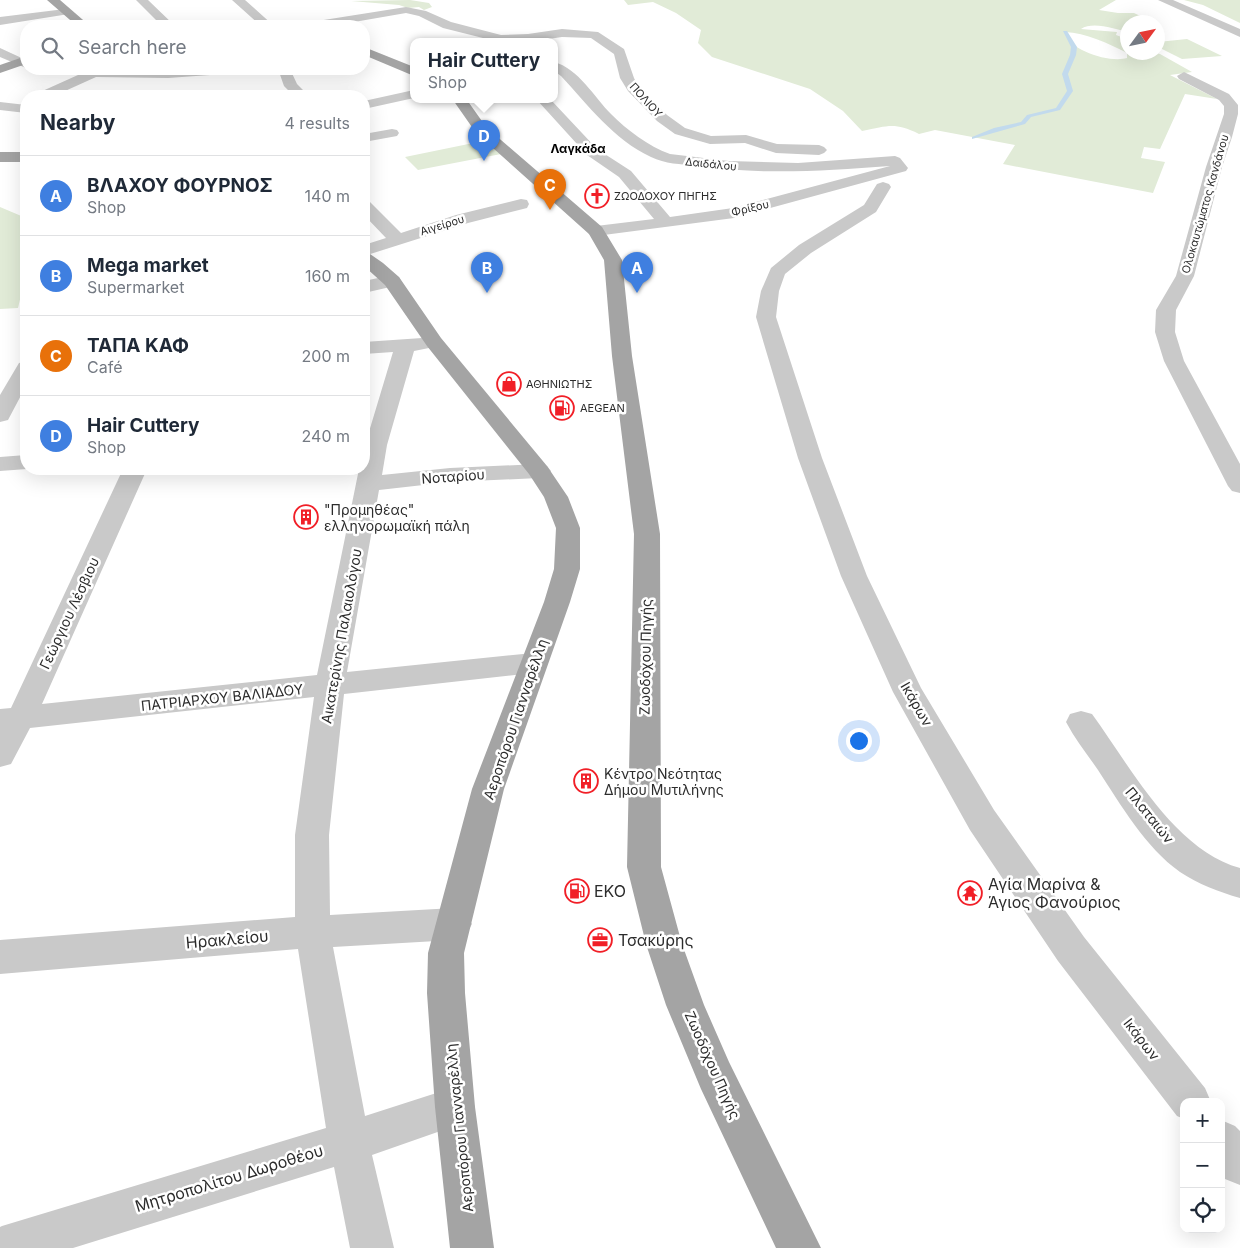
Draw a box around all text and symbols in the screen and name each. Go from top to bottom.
north arrow [1120,15,1165,60]
search box [20,20,370,75]
icon: search [38,34,66,62]
text: Search here [78,36,187,59]
popup [410,38,558,103]
text: Hair Cuttery [428,49,540,72]
text: Shop [428,72,467,92]
street label: ΠΟΛΙΟΥ [627,80,666,121]
text: Nearby [40,110,115,135]
text: 4 results [285,113,350,133]
pin: D [468,120,500,161]
street label: Ολοκαυτώματος Κανδάνου [1178,133,1232,275]
district label: Λαγκάδα [550,141,606,156]
street label: Δαιδάλου [685,154,737,174]
pin: C [534,169,566,210]
text: ΒΛΑΧΟΥ ΦΟΥΡΝΟΣ [87,174,273,197]
church icon: ΖΩΟΔΟΧΟΥ ΠΗΓΗΣ [584,183,610,209]
text: A [50,186,62,206]
text: 140 m [305,186,350,206]
place label: ΖΩΟΔΟΧΟΥ ΠΗΓΗΣ [614,189,717,203]
text: Shop [87,197,126,217]
street label: Φρίξου [730,197,770,219]
street label: Αιγείρου [418,212,466,238]
pin: B [471,252,503,293]
pin: A [621,252,653,293]
text: Mega market [87,254,209,277]
text: B [51,266,61,286]
text: 160 m [305,266,350,286]
text: Supermarket [87,277,184,297]
text: ΤΑΠΑ ΚΑΦ [87,334,189,357]
text: C [50,346,62,366]
text: 200 m [302,346,350,366]
text: Café [87,357,122,377]
shop icon: ΑΘΗΝΙΩΤΗΣ [496,371,522,397]
place label: ΑΘΗΝΙΩΤΗΣ [526,377,592,391]
fuel station icon: AEGEAN [549,395,575,421]
place label: AEGEAN [580,401,625,415]
text: Hair Cuttery [87,414,199,437]
text: D [50,426,62,446]
text: 240 m [302,426,350,446]
text: Shop [87,437,126,457]
street label: Νοταρίου [421,465,485,487]
place label: "Προμηθέας" ελληνορωμαϊκή πάλη [324,501,470,534]
building icon: "Προμηθέας" ελληνορωμαϊκή πάλη [293,504,319,530]
street label: Αικατερίνης Παλαιολόγου [317,547,365,725]
street label: Γεώργιου Λέσβιου [36,554,102,672]
street label: Ζωοδόχου Πηγής [635,599,655,715]
street label: Αεροπόρου Γιανναρέλλη [479,636,551,802]
street label: Ικάρων [898,679,936,729]
street label: ΠΑΤΡΙΑΡΧΟΥ ΒΑΛΙΑΔΟΥ [140,680,304,714]
your location [846,728,872,754]
place label: Κέντρο Νεότητας Δήμου Μυτιλήνης [604,765,724,798]
building icon: Κέντρο Νεότητας Δήμου Μυτιλήνης [573,768,599,794]
street label: Πλαταιών [1122,783,1178,847]
place label: Αγία Μαρίνα & Άγιος Φανούριος [988,874,1121,912]
fuel station icon: EKO [564,878,590,904]
temple icon: Αγία Μαρίνα & Άγιος Φανούριος [957,880,983,906]
place label: EKO [594,881,626,901]
street label: Ηρακλείου [185,925,269,953]
office icon: Τσακύρης [587,927,613,953]
place label: Τσακύρης [618,930,694,950]
street label: Ζωοδόχου Πηγής [682,1008,744,1122]
street label: Ικάρων [1120,1015,1164,1063]
street label: Αεροπόρου Γιανναρέλλη [442,1043,476,1213]
map controls [1180,1098,1225,1233]
button: + [1180,1098,1225,1143]
street label: Μητροπολίτου Δωροθέου [133,1140,325,1216]
button: − [1180,1143,1225,1188]
button: locate [1180,1188,1225,1233]

